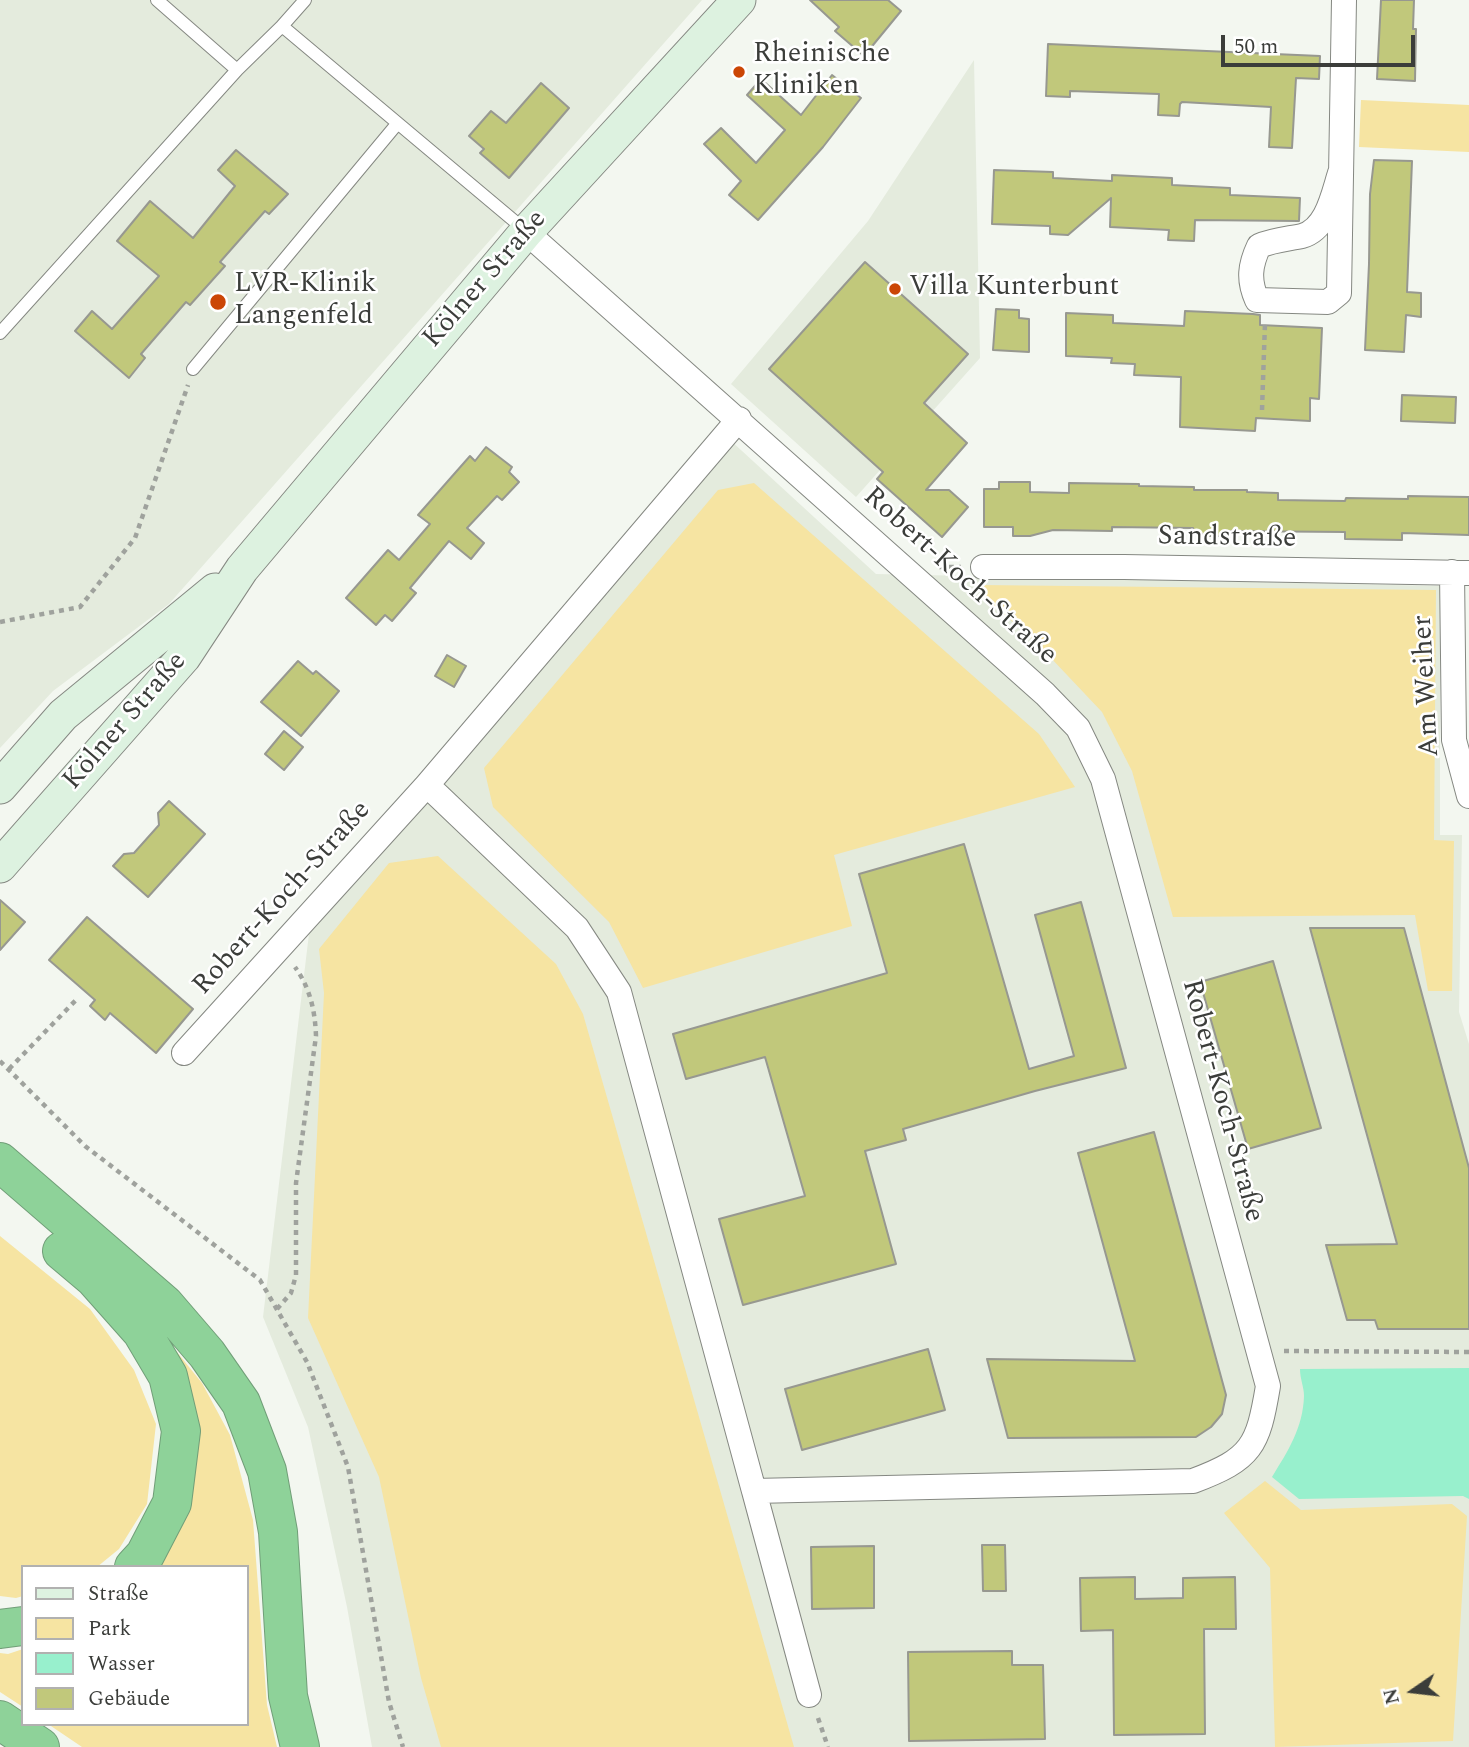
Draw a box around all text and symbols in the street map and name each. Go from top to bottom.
scale bar [1224,21,1418,65]
text: 50 m [1234,31,1278,63]
place label: Rheinische Kliniken [753,39,890,105]
marker: Rheinische Kliniken [731,64,747,80]
street label: Kölner Straße [417,204,555,356]
place label: LVR-Klinik Langenfeld [234,269,376,335]
place label: Villa Kunterbunt [909,272,1119,306]
marker: Villa Kunterbunt [887,281,903,297]
marker: LVR-Klinik Langenfeld [208,292,228,312]
street label: Robert-Koch-Straße [855,481,1063,673]
street label: Sandstraße [1157,521,1297,557]
street label: Am Weiher [1408,614,1448,758]
street label: Kölner Straße [57,646,195,798]
street label: Robert-Koch-Straße [187,795,379,1003]
street label: Robert-Koch-Straße [1172,976,1270,1226]
legend [21,1565,248,1726]
text: Straße [88,1578,149,1610]
text: Park [88,1613,131,1645]
text: Wasser [88,1648,155,1680]
north arrow [1378,1656,1448,1726]
text: Gebäude [88,1683,170,1715]
text: N [1376,1685,1408,1707]

